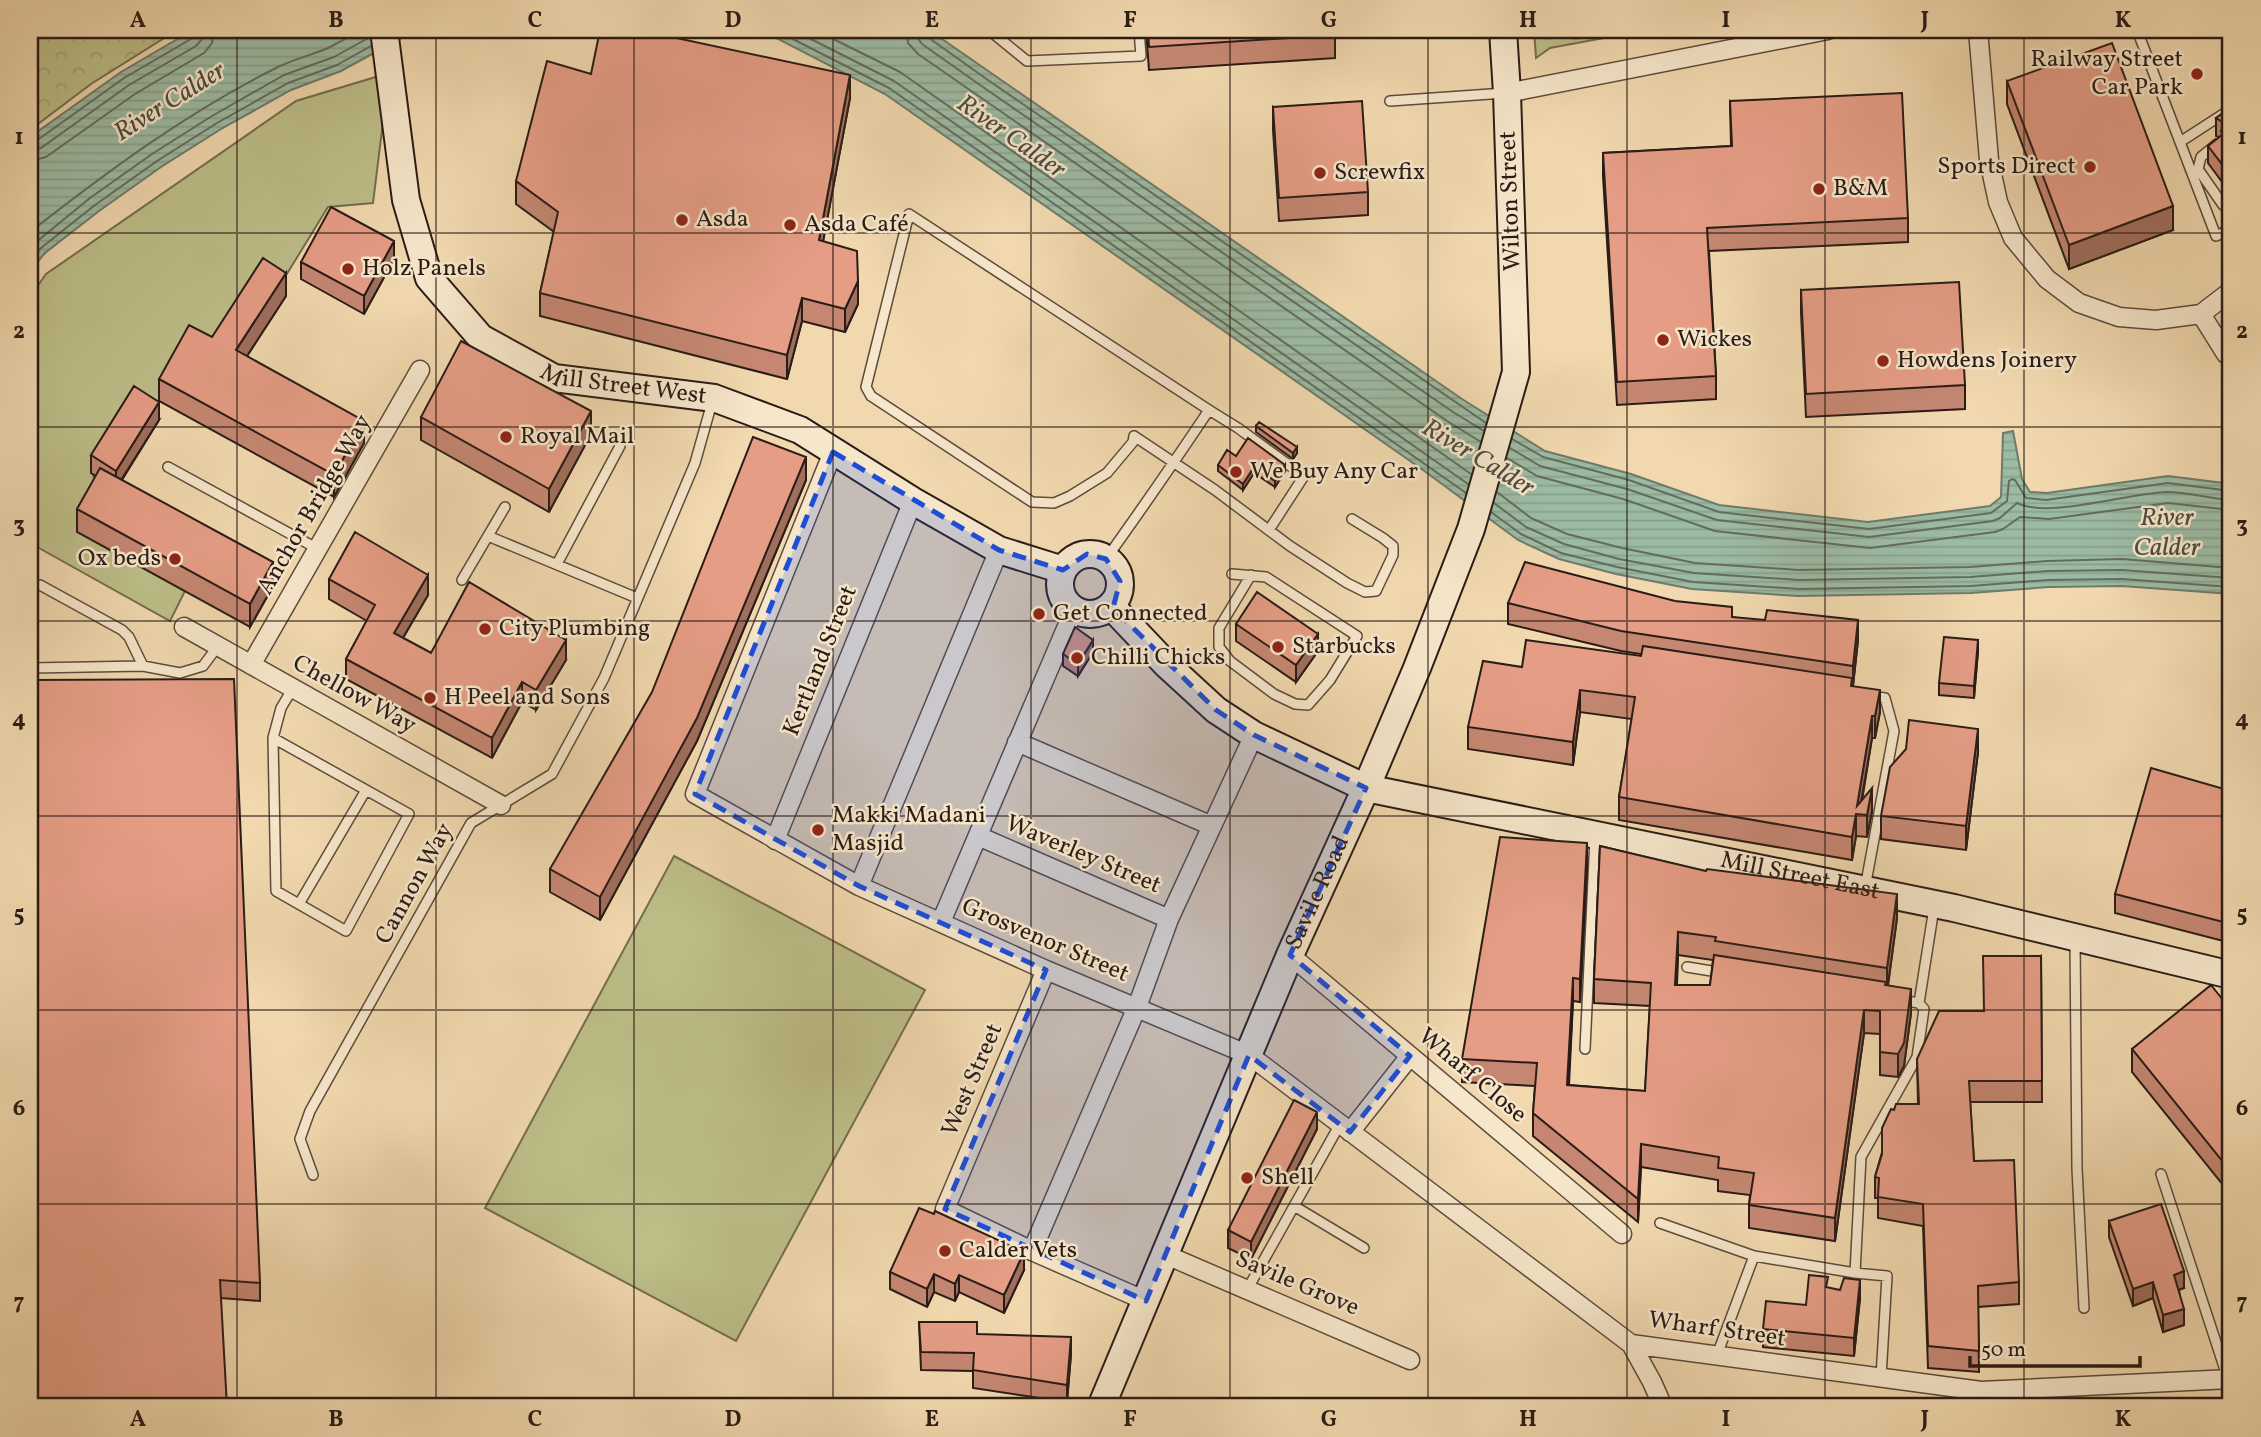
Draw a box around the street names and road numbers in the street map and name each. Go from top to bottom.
street label: Wilton Street [1492,130,1530,272]
street label: Mill Street West [533,356,709,414]
street label: Anchor Bridge Way [249,408,381,602]
street label: Kertland Street [775,581,867,741]
street label: Chellow Way [286,647,422,743]
street label: Waverley Street [1000,807,1166,903]
street label: Cannon Way [368,817,462,951]
street label: Savile Road [1277,830,1359,956]
street label: Mill Street East [1717,844,1882,909]
street label: Grosvenor Street [956,890,1134,992]
street label: West Street [934,1018,1012,1142]
street label: Wharf Close [1410,1020,1534,1132]
street label: Savile Grove [1230,1243,1364,1325]
street label: Wharf Street [1646,1304,1788,1356]

